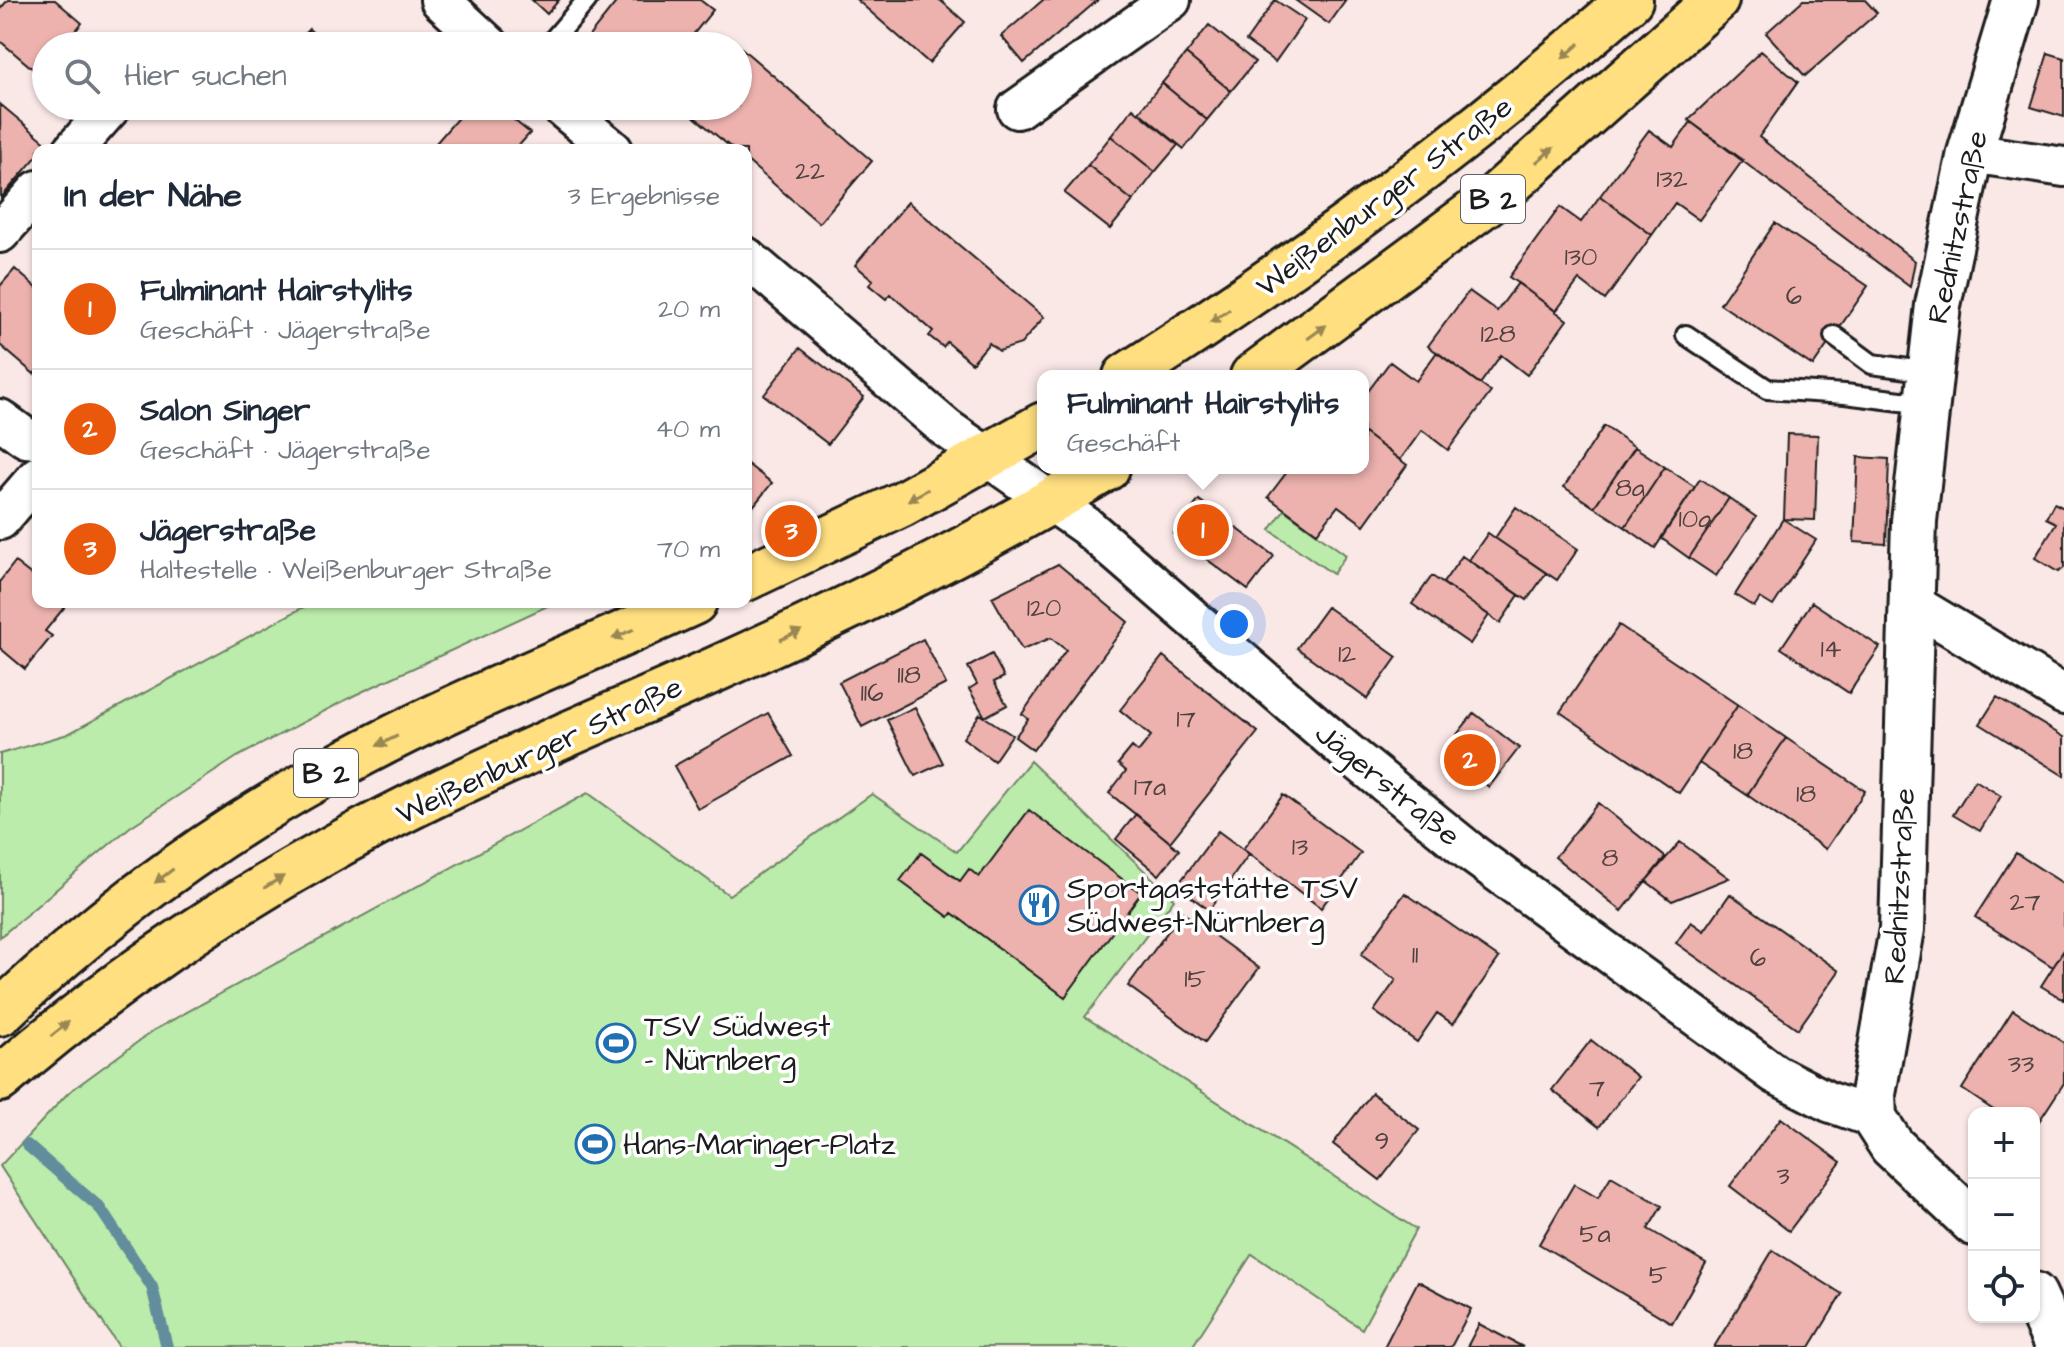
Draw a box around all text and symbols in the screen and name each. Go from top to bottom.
search box [32,32,752,120]
one-way arrow [1562,42,1581,60]
icon: search [60,54,104,98]
text: Hier suchen [124,55,287,97]
street label: Weißenburger Straße [1248,86,1522,308]
street label: Rednitzstraße [1917,127,1999,327]
one-way arrow [1534,147,1554,164]
house number: 22 [795,153,825,189]
house number: 132 [1656,161,1688,197]
text: In der Nähe [64,172,242,220]
road number: B 2 [1461,175,1525,223]
text: 3 Ergebnisse [567,178,720,214]
house number: 130 [1565,239,1597,275]
text: Fulminant Hairstylits [140,270,413,312]
house number: 6 [1786,278,1802,314]
text: 1 [88,291,92,327]
text: 20 m [658,291,720,327]
one-way arrow [1209,308,1231,322]
text: Geschäft · Jägerstraße [140,312,431,348]
house number: 128 [1480,316,1516,352]
one-way arrow [1306,324,1328,340]
popup [1037,370,1369,474]
text: Fulminant Hairstylits [1067,383,1339,425]
text: Salon Singer [140,390,310,432]
text: 2 [83,411,97,447]
text: 40 m [655,411,720,447]
text: Geschäft [1067,425,1180,461]
text: Geschäft · Jägerstraße [140,432,431,468]
house number: 8a [1615,470,1645,506]
one-way arrow [907,488,929,502]
pin: 1 [1177,500,1229,560]
pin: 3 [765,501,817,561]
house number: 10a [1679,501,1711,537]
text: Jägerstraße [140,510,316,552]
text: 3 [83,531,97,567]
text: 70 m [657,531,720,567]
text: Haltestelle · Weißenburger Straße [140,552,552,588]
house number: 120 [1027,590,1061,626]
your location [1214,604,1254,644]
one-way arrow [612,628,635,641]
one-way arrow [779,628,803,641]
house number: 14 [1820,631,1842,667]
house number: 12 [1338,636,1356,672]
house number: 118 [897,657,921,693]
street label: Weißenburger Straße [390,666,690,837]
house number: 116 [861,675,883,711]
house number: 17 [1176,701,1196,737]
street label: Jägerstraße [1305,713,1469,857]
pin: 2 [1444,730,1496,790]
house number: 18 [1733,733,1753,769]
one-way arrow [375,734,398,748]
road number: B 2 [294,749,358,797]
house number: 17a [1134,769,1166,805]
house number: 18 [1796,776,1816,812]
street label: Rednitzstraße [1874,787,1926,985]
house number: 13 [1292,829,1308,865]
house number: 8 [1602,840,1619,876]
one-way arrow [154,867,175,883]
place label: Sportgaststätte TSV Südwest-Nürnberg [1067,868,1358,945]
one-way arrow [263,875,285,889]
restaurant icon: Sportgaststätte TSV Südwest-Nürnberg [1018,884,1060,926]
house number: 27 [2010,884,2040,920]
house number: 11 [1412,937,1418,973]
house number: 6 [1750,940,1766,976]
house number: 15 [1184,961,1206,997]
place label: TSV Südwest - Nürnberg [644,1006,830,1083]
one-way arrow [50,1021,70,1038]
sports icon: TSV Südwest - Nürnberg [595,1022,637,1064]
house number: 33 [2008,1046,2034,1082]
house number: 7 [1589,1070,1605,1106]
map controls [1968,1107,2040,1323]
button: + [1968,1107,2040,1179]
sports icon: Hans-Maringer-Platz [574,1123,616,1165]
house number: 9 [1375,1123,1389,1159]
place label: Hans-Maringer-Platz [623,1124,896,1167]
house number: 3 [1776,1158,1790,1194]
button: − [1968,1179,2040,1251]
house number: 5a [1579,1216,1611,1252]
button: locate [1968,1251,2040,1323]
house number: 5 [1649,1257,1667,1293]

